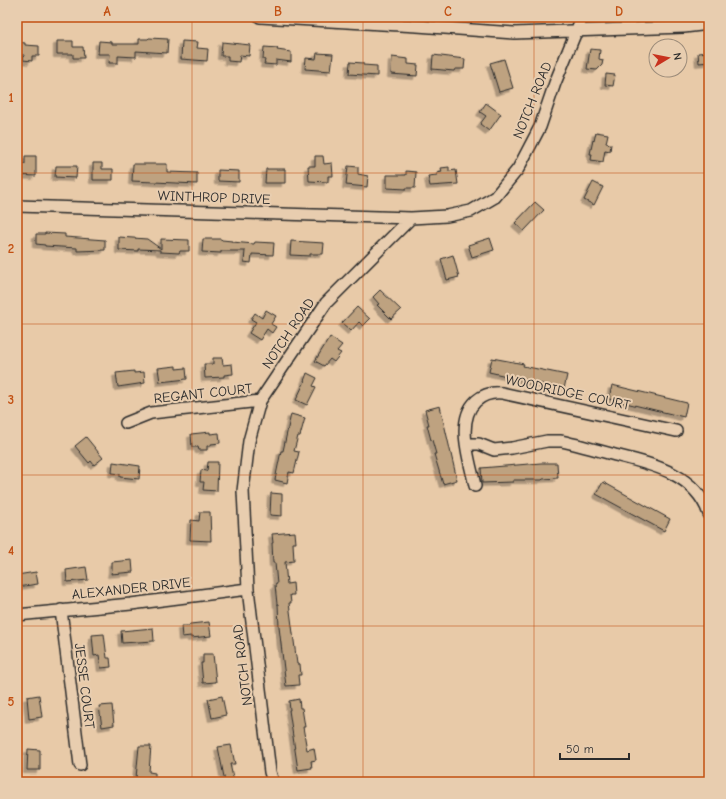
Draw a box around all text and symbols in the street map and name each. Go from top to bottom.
text: A [103,4,111,19]
text: B [274,4,282,19]
text: C [444,4,452,19]
text: D [615,4,623,19]
north arrow [648,38,688,78]
text: N [670,52,684,61]
street label: NOTCH ROAD [509,59,556,141]
text: 1 [8,90,14,105]
street label: WINTHROP DRIVE [157,187,271,208]
text: 2 [8,241,14,256]
street label: NOTCH ROAD [259,294,318,372]
street label: WOODRIDGE COURT [504,371,633,414]
street label: REGANT COURT [153,380,254,407]
text: 3 [8,392,14,407]
text: 4 [8,543,14,558]
street label: ALEXANDER DRIVE [71,574,191,603]
street label: NOTCH ROAD [229,623,256,707]
street label: JESSE COURT [71,642,98,731]
text: 5 [8,694,15,709]
scale bar [560,735,629,761]
text: 50 m [566,742,594,756]

